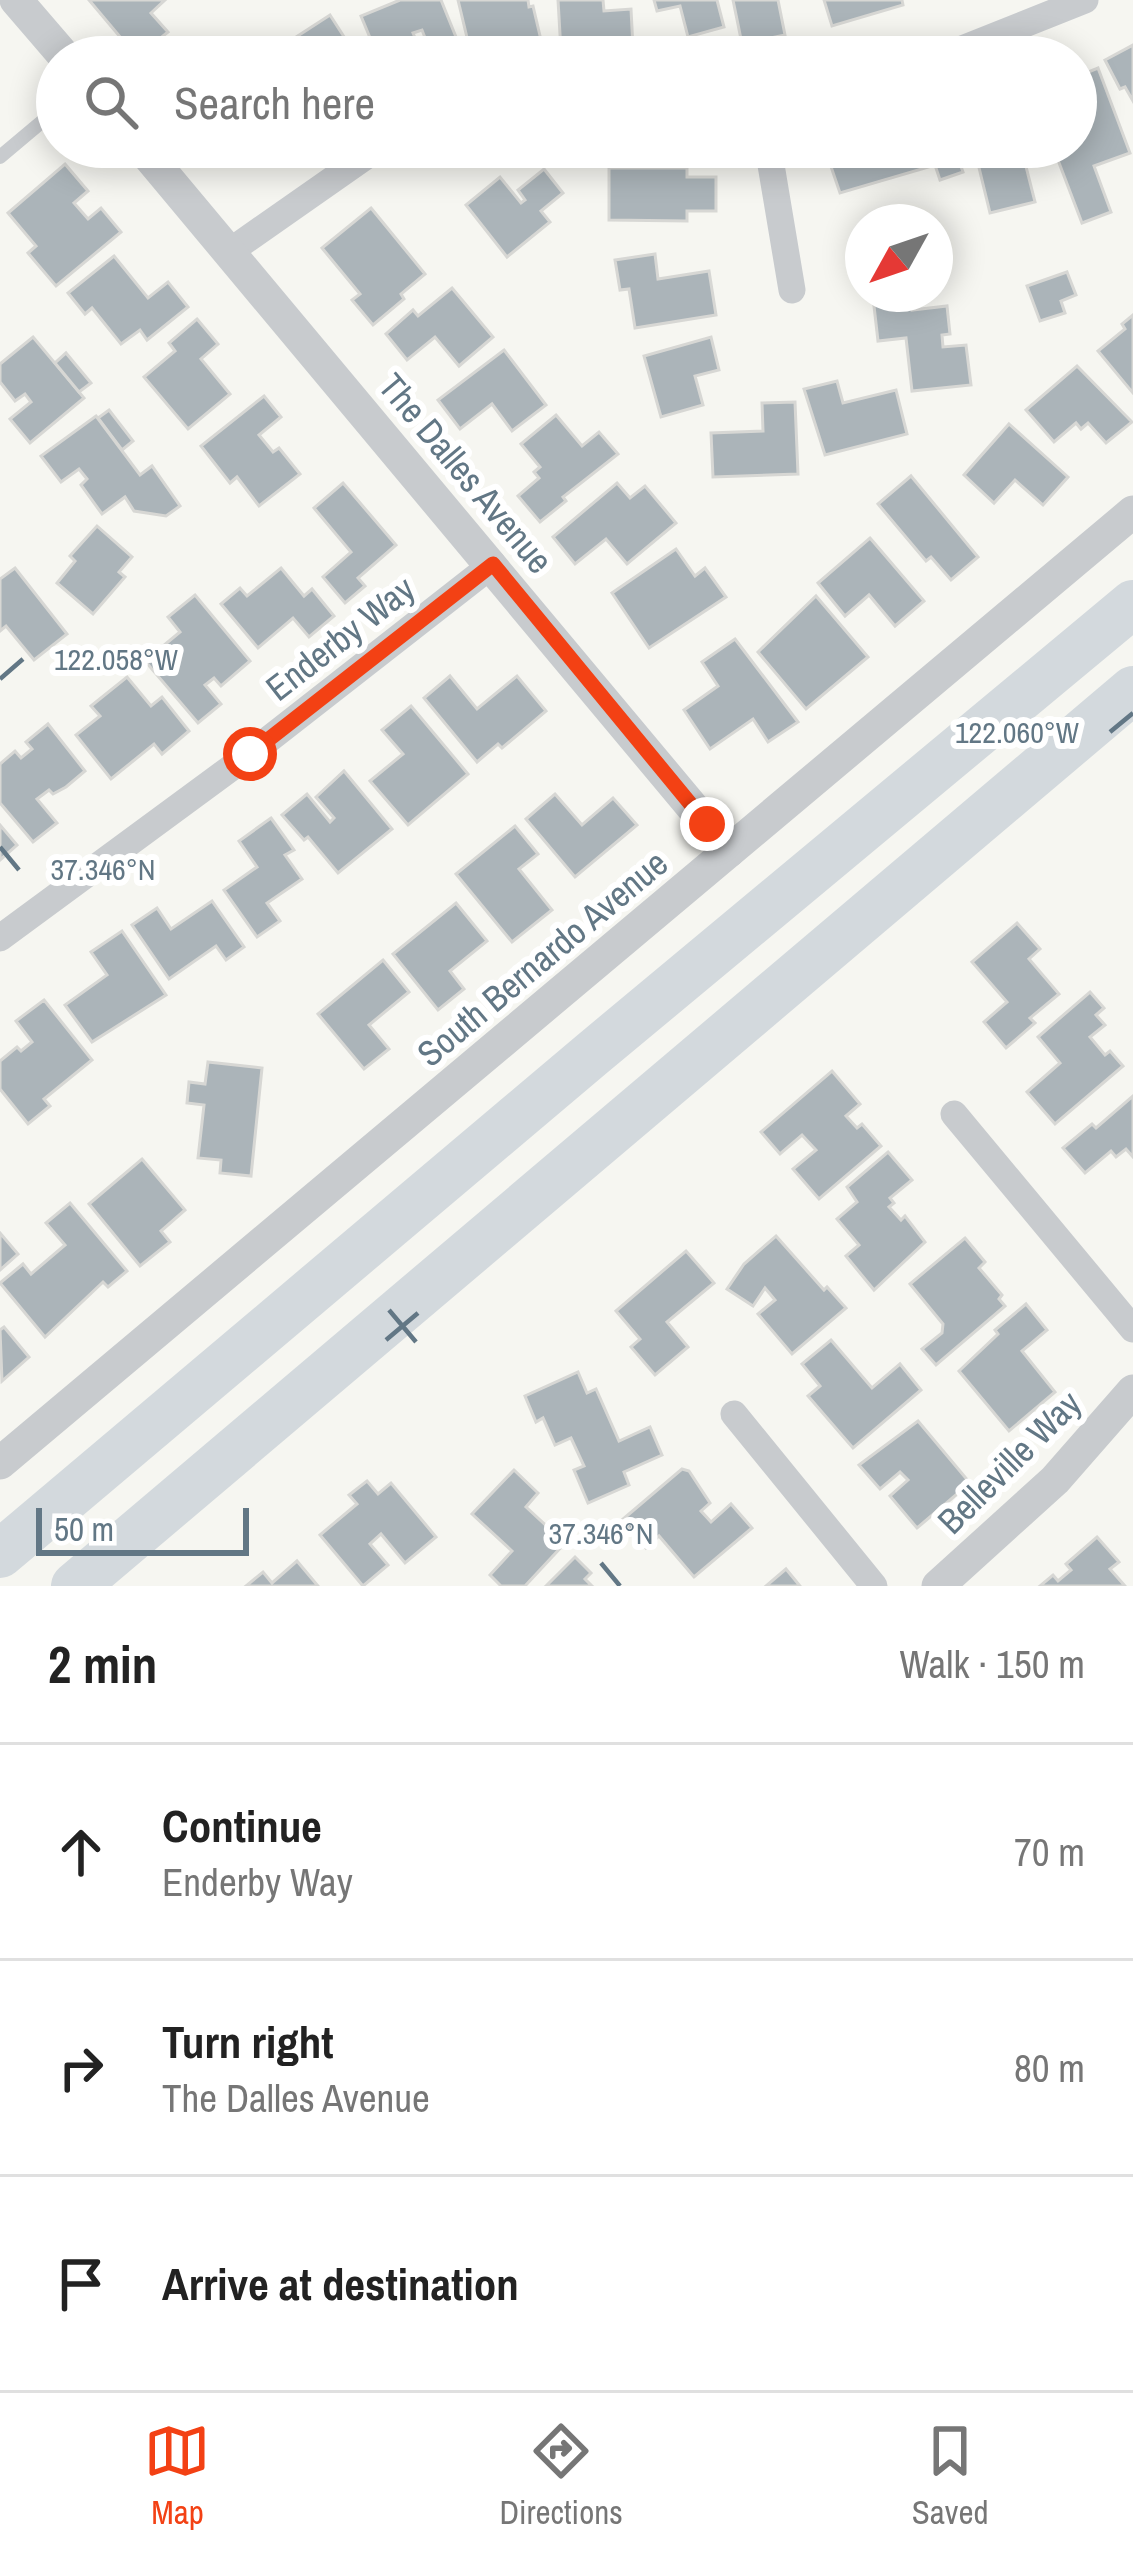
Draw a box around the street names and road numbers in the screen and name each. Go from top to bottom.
street label: The Dalles Avenue [368,363,564,583]
street label: Enderby Way [256,565,424,711]
street label: South Bernardo Avenue [407,839,677,1077]
street label: Belleville Way [927,1380,1091,1544]

